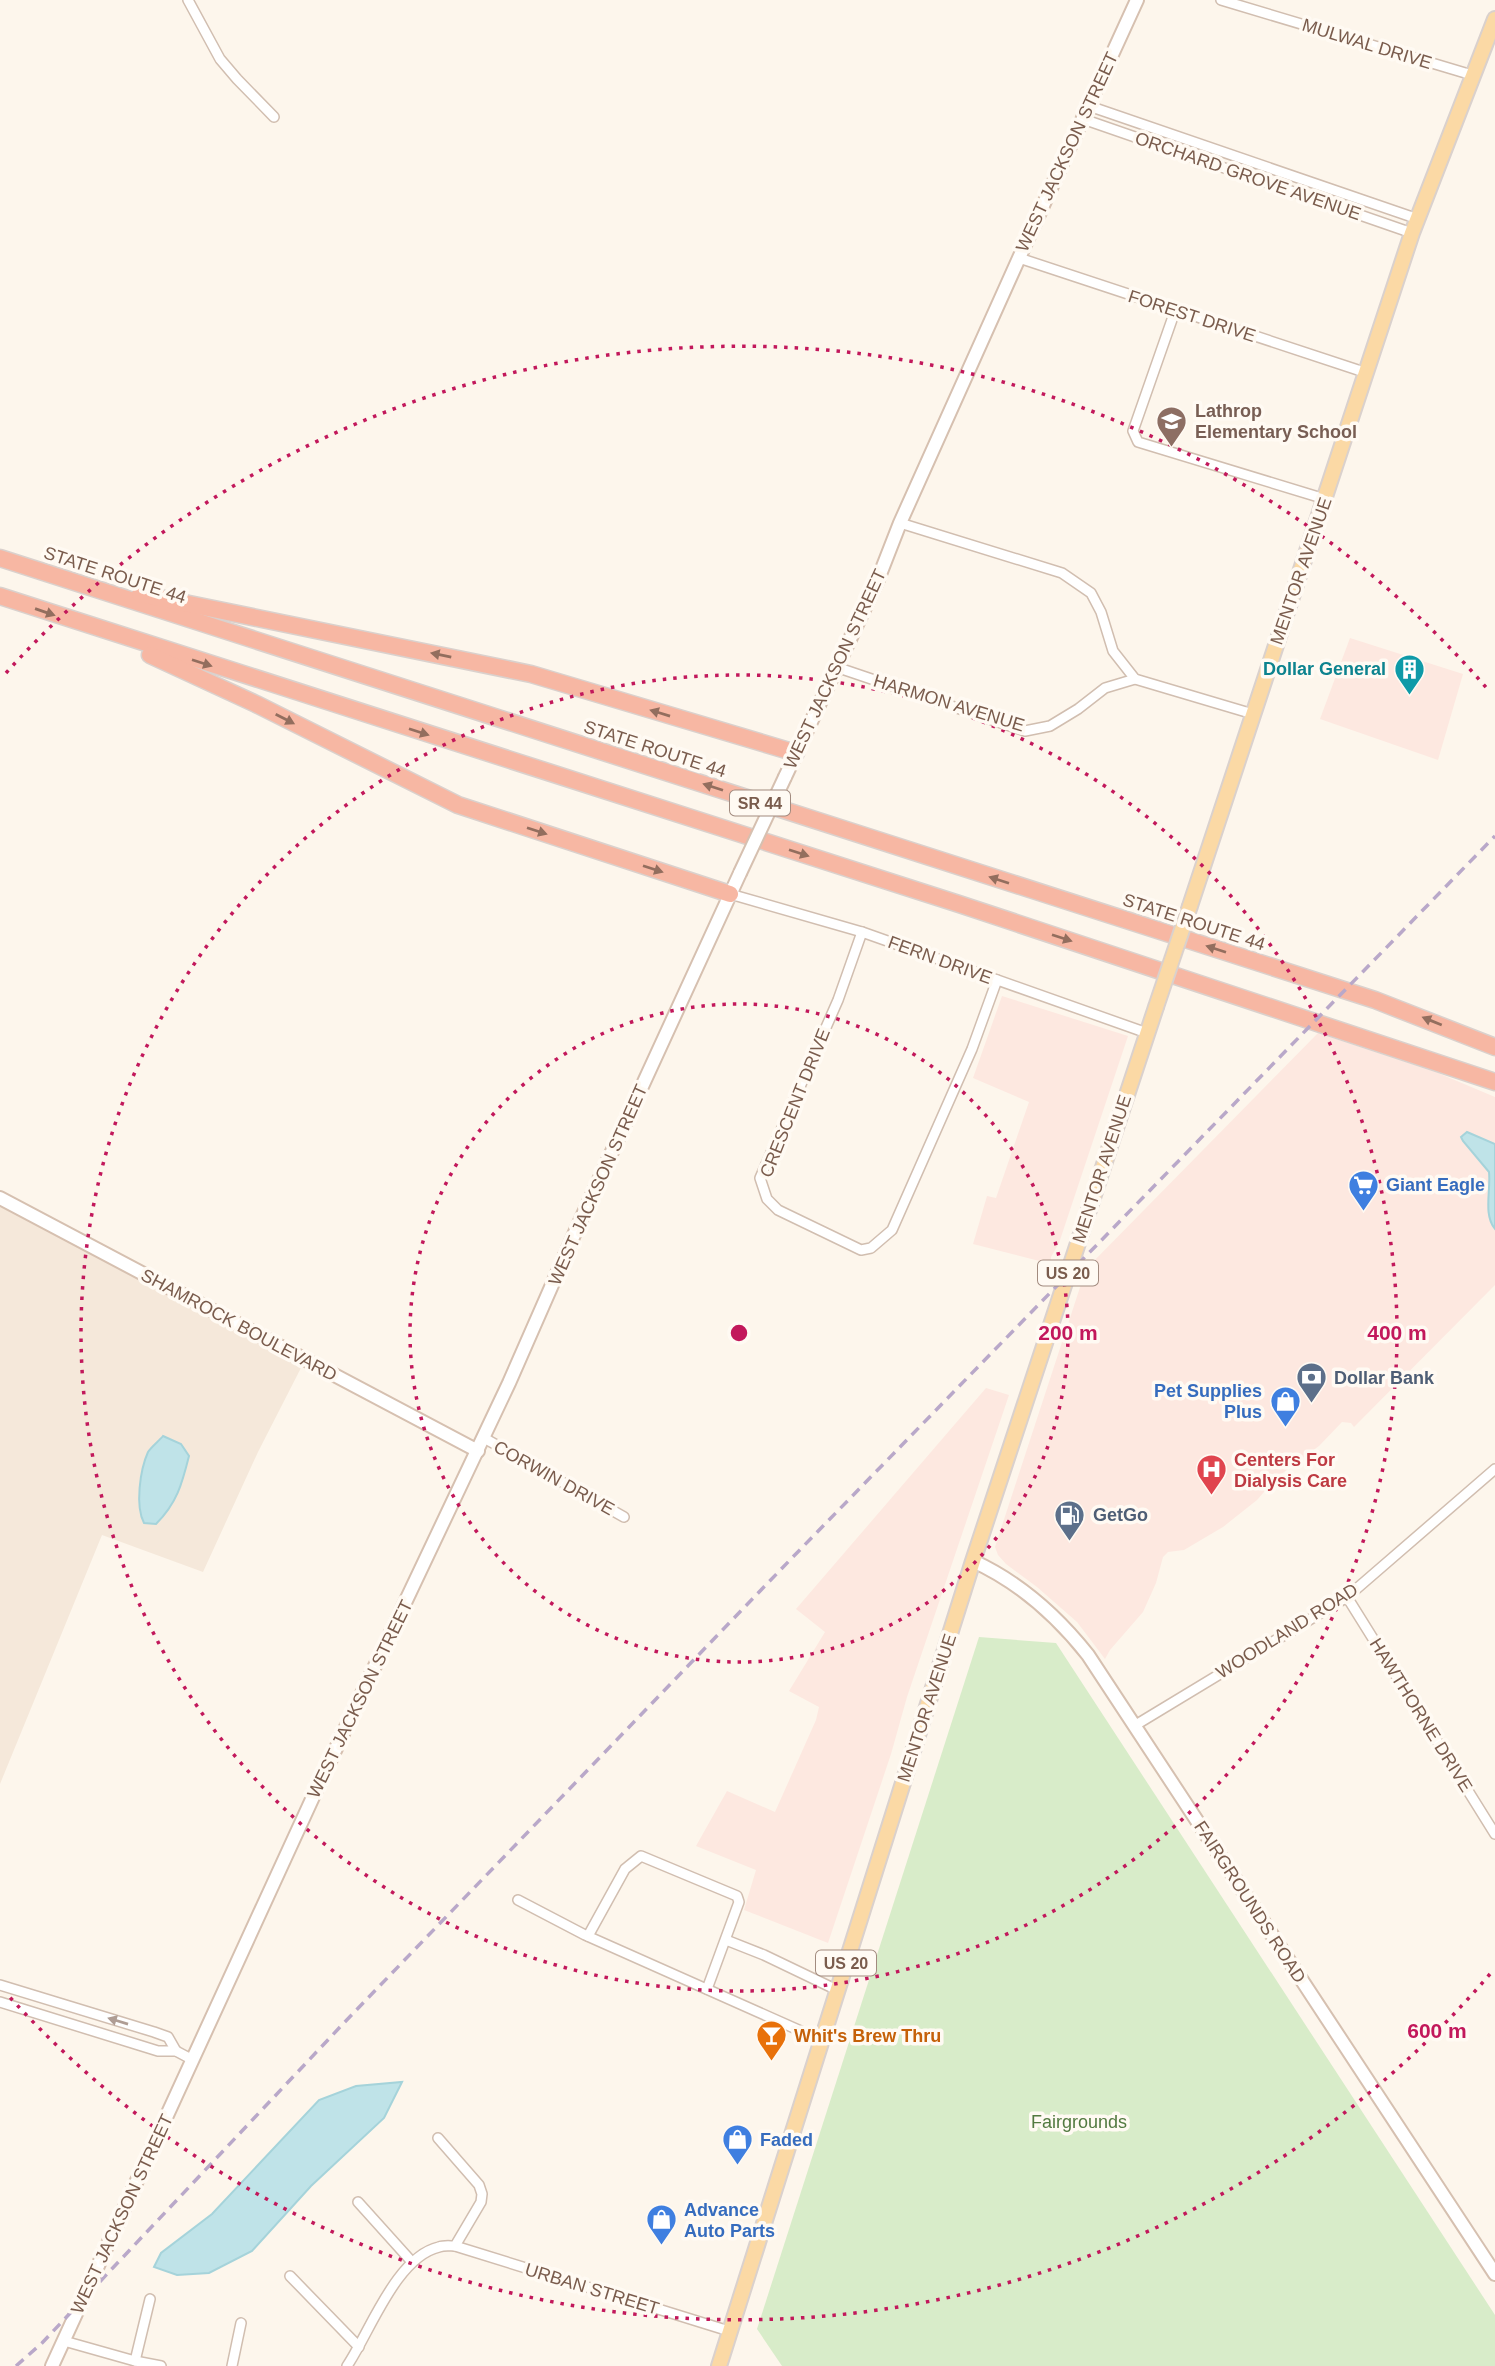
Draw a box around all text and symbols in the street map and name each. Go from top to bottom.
street label: MULWAL DRIVE [1300,15,1434,73]
street label: WEST JACKSON STREET [1012,49,1122,255]
street label: ORCHARD GROVE AVENUE [1132,128,1364,224]
street label: FOREST DRIVE [1126,286,1258,346]
place label: Lathrop Elementary School [1195,401,1357,442]
school or university icon: Lathrop Elementary School [1155,404,1189,448]
street label: MENTOR AVENUE [1266,495,1336,647]
street label: STATE ROUTE 44 [41,543,189,607]
street label: WEST JACKSON STREET [780,566,890,772]
one-way arrow [35,607,56,617]
one-way arrow [430,650,452,661]
building icon: Dollar General [1392,652,1426,696]
one-way arrow [192,658,213,668]
place label: Dollar General [1263,659,1386,679]
street label: HARMON AVENUE [871,671,1027,735]
one-way arrow [650,707,671,717]
one-way arrow [275,713,295,724]
street label: STATE ROUTE 44 [581,717,729,781]
one-way arrow [408,727,429,737]
one-way arrow [702,782,723,792]
road number: SR 44 [730,790,790,816]
one-way arrow [527,826,548,836]
one-way arrow [789,848,810,859]
one-way arrow [643,864,664,875]
one-way arrow [989,874,1010,884]
street label: STATE ROUTE 44 [1120,890,1268,954]
street label: FERN DRIVE [885,932,995,988]
one-way arrow [1052,933,1073,944]
one-way arrow [1205,944,1226,954]
one-way arrow [1421,1016,1442,1027]
street label: CRESCENT DRIVE [756,1026,834,1180]
street label: WEST JACKSON STREET [545,1081,651,1289]
street label: MENTOR AVENUE [1069,1093,1135,1245]
supermarket icon: Giant Eagle [1346,1168,1380,1212]
place label: Giant Eagle [1386,1175,1485,1195]
road number: US 20 [1038,1260,1098,1286]
street label: SHAMROCK BOULEVARD [138,1265,340,1385]
centre of rings [727,1321,751,1345]
text: 200 m [1038,1321,1098,1344]
text: 400 m [1367,1321,1427,1344]
bank icon: Dollar Bank [1294,1361,1328,1405]
place label: Dollar Bank [1334,1368,1435,1388]
place label: Pet Supplies Plus [1154,1381,1262,1422]
shop icon: Pet Supplies Plus [1268,1384,1302,1428]
street label: CORWIN DRIVE [490,1437,618,1519]
place label: Centers For Dialysis Care [1234,1450,1347,1491]
hospital icon: Centers For Dialysis Care [1194,1453,1228,1497]
fuel station icon: GetGo [1053,1498,1087,1542]
place label: GetGo [1093,1505,1148,1525]
street label: WOODLAND ROAD [1213,1579,1361,1683]
street label: WEST JACKSON STREET [303,1597,417,1801]
street label: MENTOR AVENUE [894,1632,960,1784]
street label: HAWTHORNE DRIVE [1366,1635,1476,1795]
street label: FAIRGROUNDS ROAD [1190,1817,1310,1987]
road number: US 20 [816,1951,876,1976]
one-way arrow [107,2015,128,2025]
bar icon: Whit's Brew Thru [754,2019,788,2063]
text: 600 m [1407,2019,1467,2042]
place label: Whit's Brew Thru [794,2026,941,2046]
street label: WEST JACKSON STREET [67,2111,177,2317]
park label: Fairgrounds [1031,2112,1127,2132]
shop icon: Faded [720,2123,754,2167]
place label: Faded [760,2130,813,2150]
place label: Advance Auto Parts [684,2200,775,2241]
shop icon: Advance Auto Parts [644,2203,678,2247]
street label: URBAN STREET [523,2259,661,2319]

